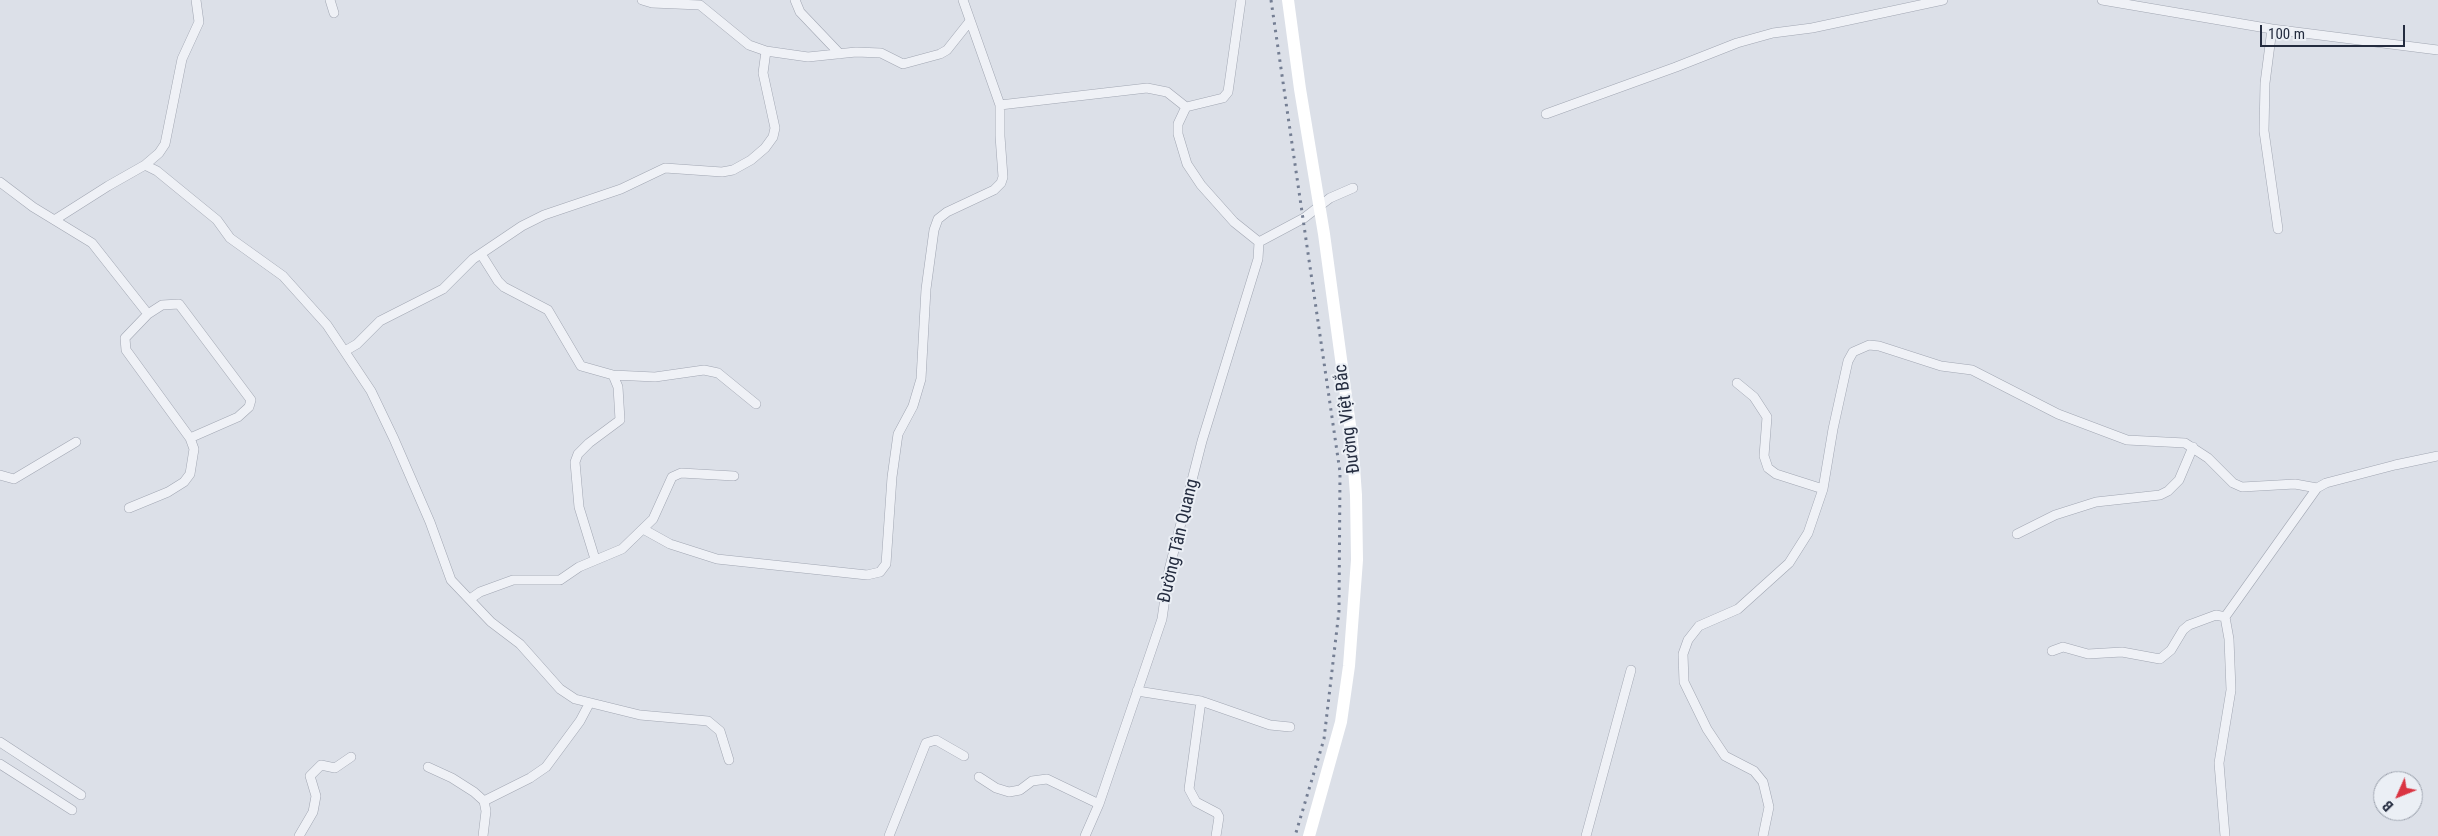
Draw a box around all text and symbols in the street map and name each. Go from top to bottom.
scale bar [2263,15,2408,47]
text: 100 m [2268,25,2305,43]
street label: Đường Việt Bắc [1331,363,1365,475]
street label: Đường Tân Quang [1154,477,1204,605]
north arrow [2373,771,2423,821]
text: B [2379,797,2396,814]

